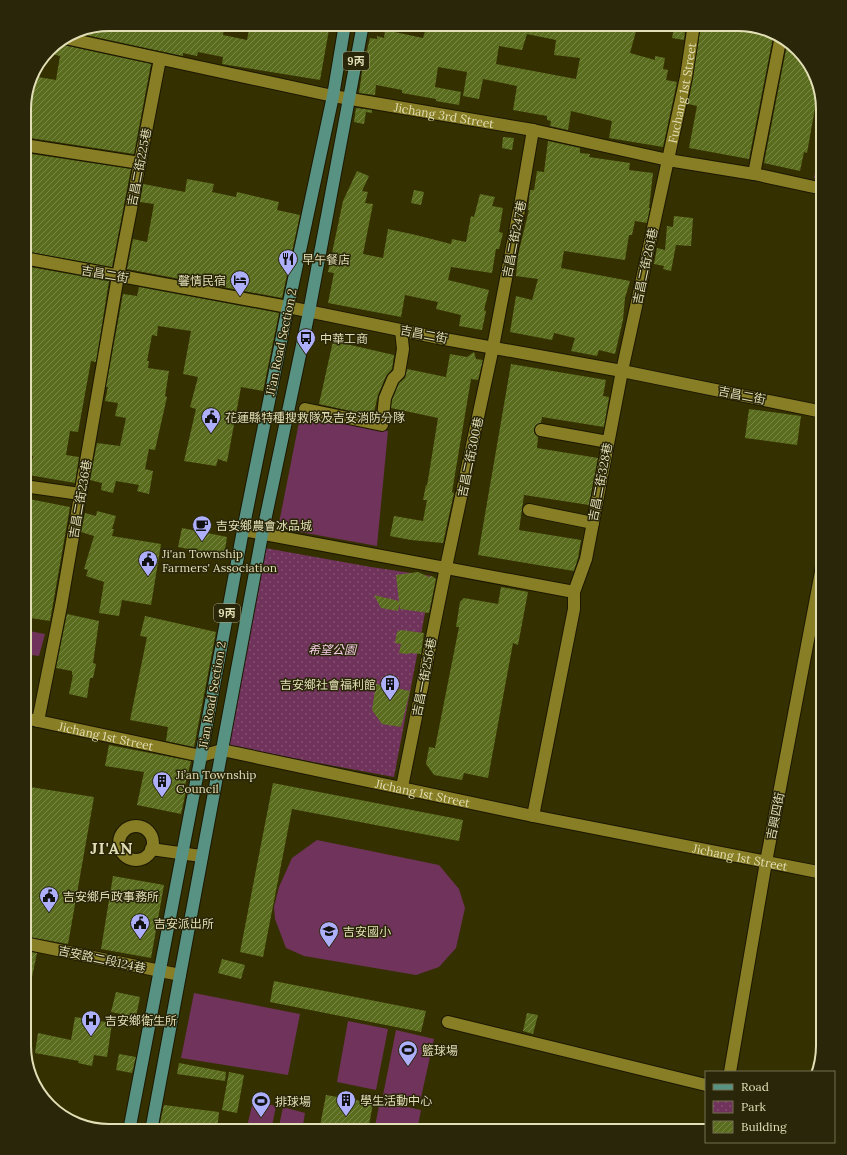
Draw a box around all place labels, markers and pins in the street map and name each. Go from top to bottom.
restaurant icon: 早午餐店 [277,248,299,276]
place label: 早午餐店 [302,252,350,267]
hotel icon: 馨情民宿 [229,269,251,297]
place label: 馨情民宿 [178,273,226,288]
bus stop icon: 中華工商 [295,327,317,355]
place label: 中華工商 [320,331,368,346]
public building icon: 花蓮縣特種搜救隊及吉安消防分隊 [200,406,222,434]
place label: 花蓮縣特種搜救隊及吉安消防分隊 [225,410,405,425]
cafe icon: 吉安鄉農會冰品城 [191,514,213,542]
place label: 吉安鄉農會冰品城 [216,518,312,533]
place label: Ji'an Township Farmers' Association [161,546,277,575]
public building icon: Ji'an Township Farmers' Association [137,549,159,577]
building icon: 吉安鄉社會福利館 [379,673,401,701]
place label: 吉安鄉社會福利館 [280,677,376,692]
place label: Ji’an Township Council [175,767,257,796]
building icon: Ji’an Township Council [151,770,173,798]
public building icon: 吉安鄉戶政事務所 [38,885,60,913]
place label: 吉安鄉戶政事務所 [63,889,159,904]
public building icon: 吉安派出所 [129,912,151,940]
place label: 吉安派出所 [154,916,214,931]
school or university icon: 吉安國小 [318,920,340,948]
place label: 吉安國小 [343,924,391,939]
hospital icon: 吉安鄉衛生所 [80,1009,102,1037]
place label: 吉安鄉衛生所 [105,1013,177,1028]
sports icon: 籃球場 [397,1039,419,1067]
place label: 籃球場 [422,1043,458,1058]
building icon: 學生活動中心 [335,1089,357,1117]
sports icon: 排球場 [250,1090,272,1118]
place label: 學生活動中心 [360,1093,432,1108]
place label: 排球場 [275,1094,311,1109]

